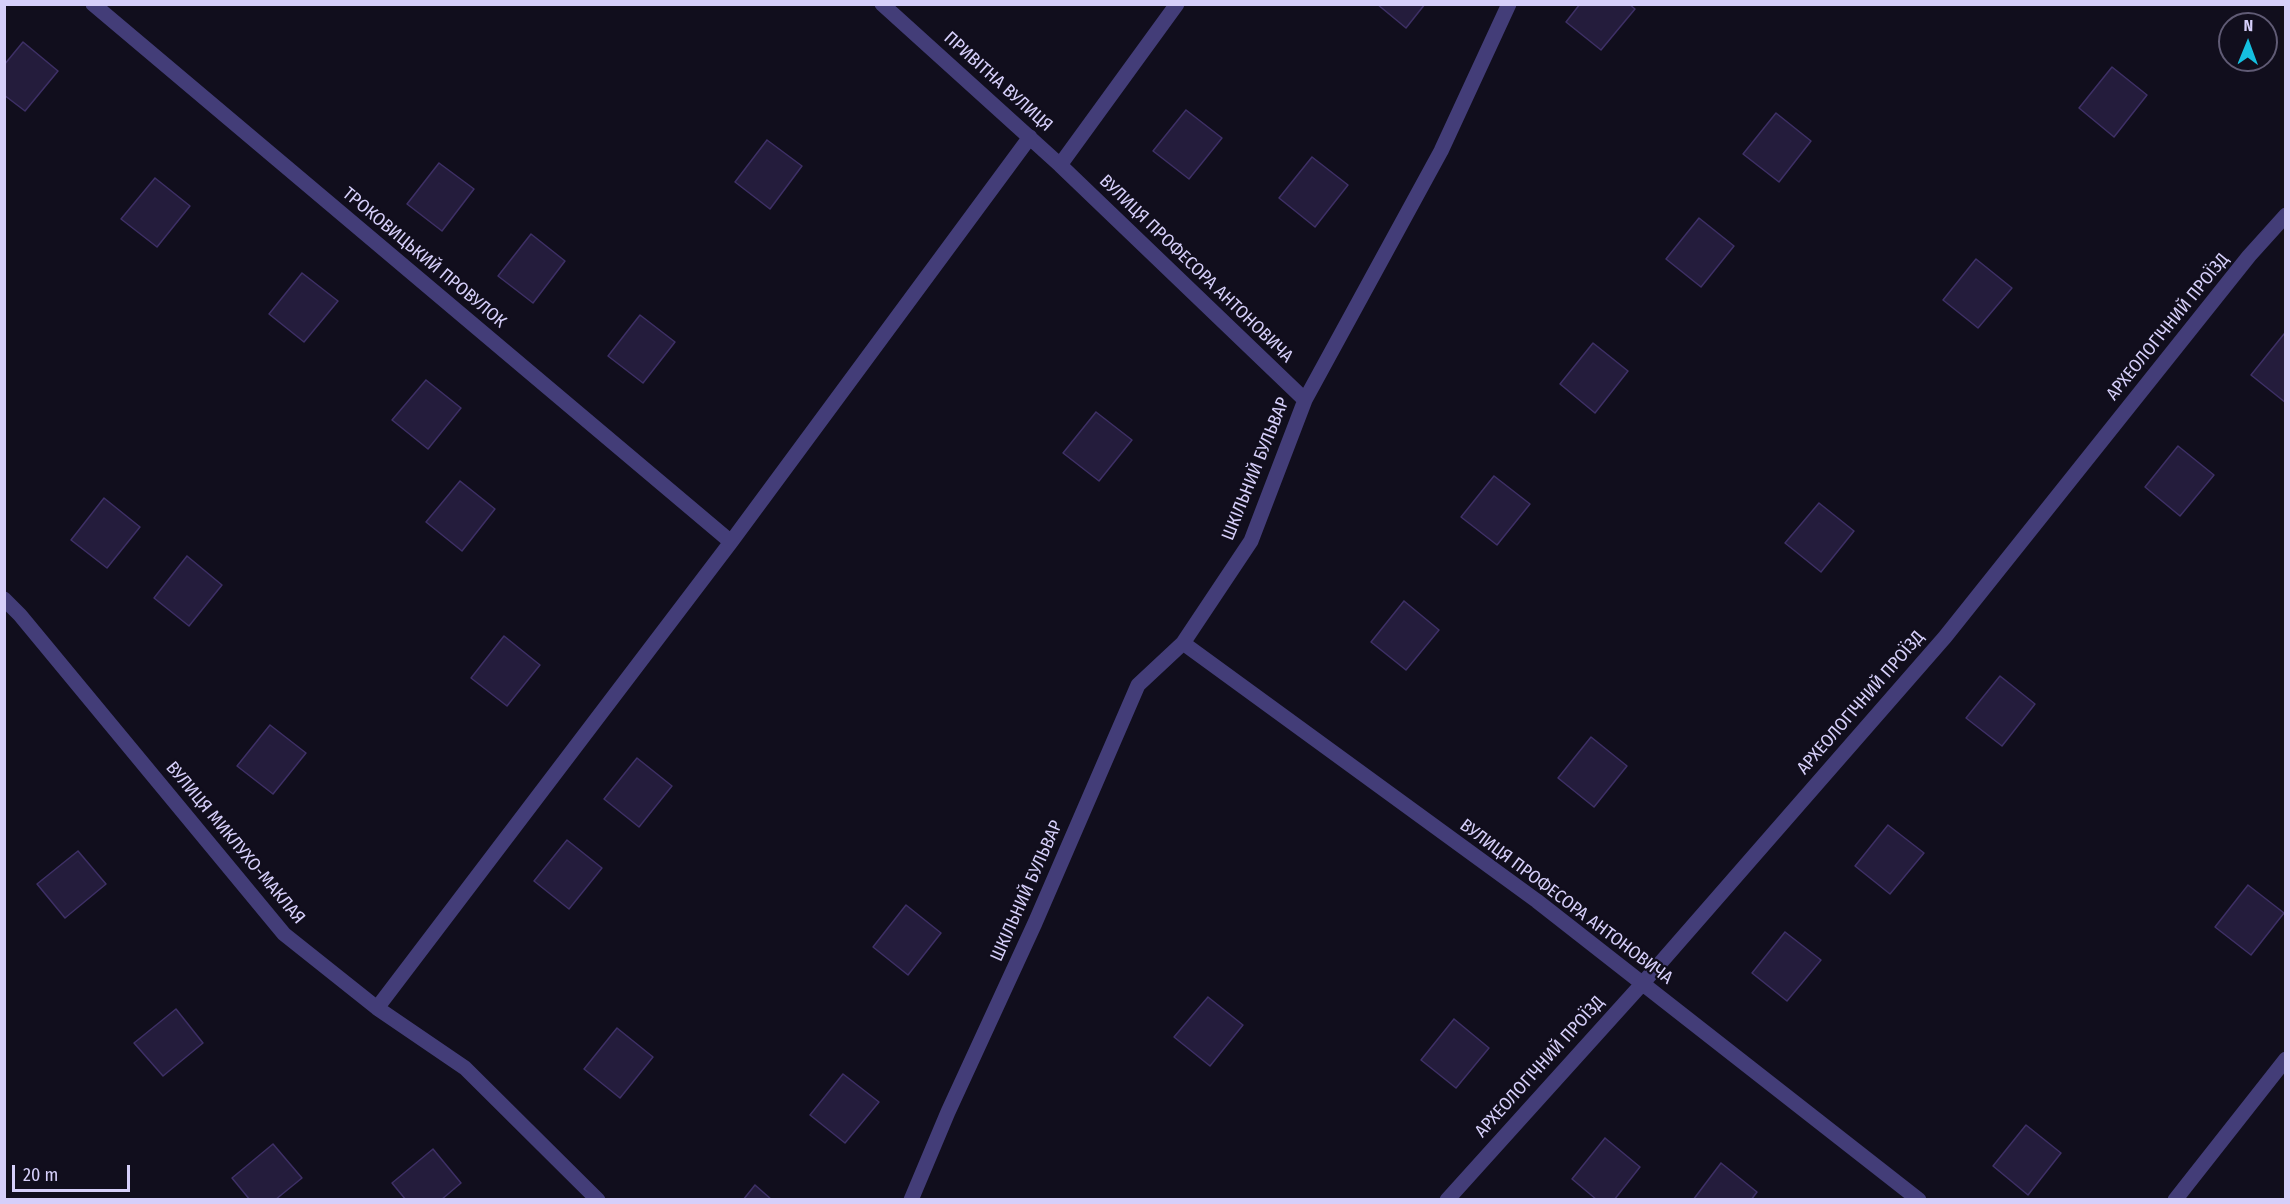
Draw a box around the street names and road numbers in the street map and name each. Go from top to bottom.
street label: ПРИВІТНА ВУЛИЦЯ [939,28,1057,136]
street label: ВУЛИЦЯ ПРОФЕСОРА АНТОНОВИЧА [1095,171,1297,367]
street label: ТРОКОВИЦЬКИЙ ПРОВУЛОК [338,183,510,333]
street label: АРХЕОЛОГІЧНИЙ ПРОЇЗД [2102,249,2234,405]
street label: ШКІЛЬНИЙ БУЛЬВАР [1217,394,1295,544]
street label: АРХЕОЛОГІЧНИЙ ПРОЇЗД [1793,627,1929,779]
street label: ВУЛИЦЯ МИКЛУХО-МАКЛАЯ [161,757,309,929]
street label: ВУЛИЦЯ ПРОФЕСОРА АНТОНОВИЧА [1455,815,1677,989]
street label: ШКІЛЬНИЙ БУЛЬВАР [986,817,1068,965]
street label: АРХЕОЛОГІЧНИЙ ПРОЇЗД [1471,992,1609,1142]

